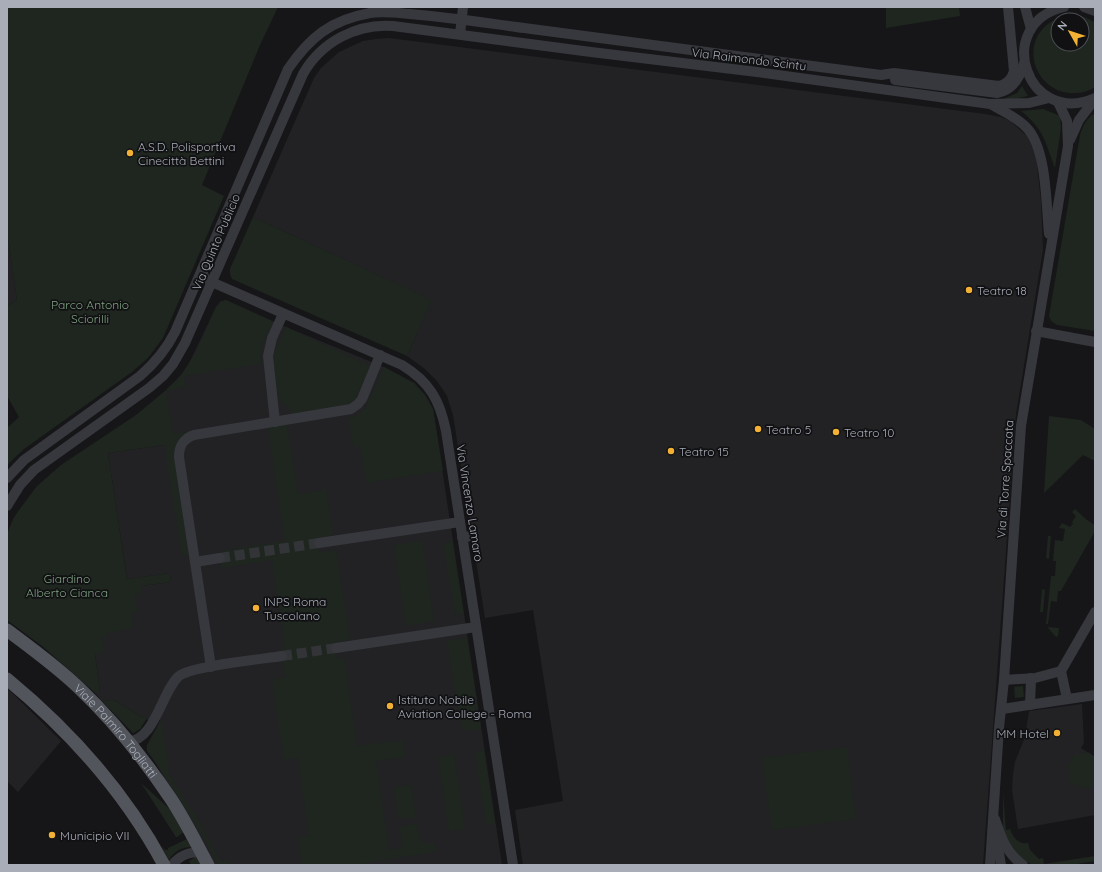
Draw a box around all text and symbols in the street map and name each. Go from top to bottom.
north arrow [1050,12,1090,52]
text: N [1054,18,1070,33]
street label: Via Raimondo Scintu [691,45,807,73]
place label: A.S.D. Polisportiva Cinecittà Bettini [138,139,236,168]
marker: A.S.D. Polisportiva Cinecittà Bettini [125,148,135,158]
street label: Via Quinto Publicio [189,191,243,293]
place label: Teatro 18 [977,283,1027,298]
marker: Teatro 18 [964,285,974,295]
park label: Parco Antonio Sciorilli [51,297,129,326]
street label: Via di Torre Spaccata [993,419,1017,539]
place label: Teatro 5 [766,422,811,437]
marker: Teatro 5 [753,424,763,434]
place label: Teatro 10 [844,425,894,440]
marker: Teatro 10 [831,427,841,437]
street label: Via Vincenzo Lamaro [453,443,487,563]
place label: Teatro 15 [679,444,729,459]
marker: Teatro 15 [666,446,676,456]
park label: Giardino Alberto Cianca [26,571,108,600]
place label: INPS Roma Tuscolano [264,594,326,623]
marker: INPS Roma Tuscolano [251,603,261,613]
street label: Viale Palmiro Togliatti [71,680,161,781]
place label: Istituto Nobile Aviation College - Roma [398,692,532,721]
marker: Istituto Nobile Aviation College - Roma [385,701,395,711]
place label: MM Hotel [996,726,1049,741]
marker: MM Hotel [1052,728,1062,738]
place label: Municipio VII [60,828,129,843]
marker: Municipio VII [47,830,57,840]

